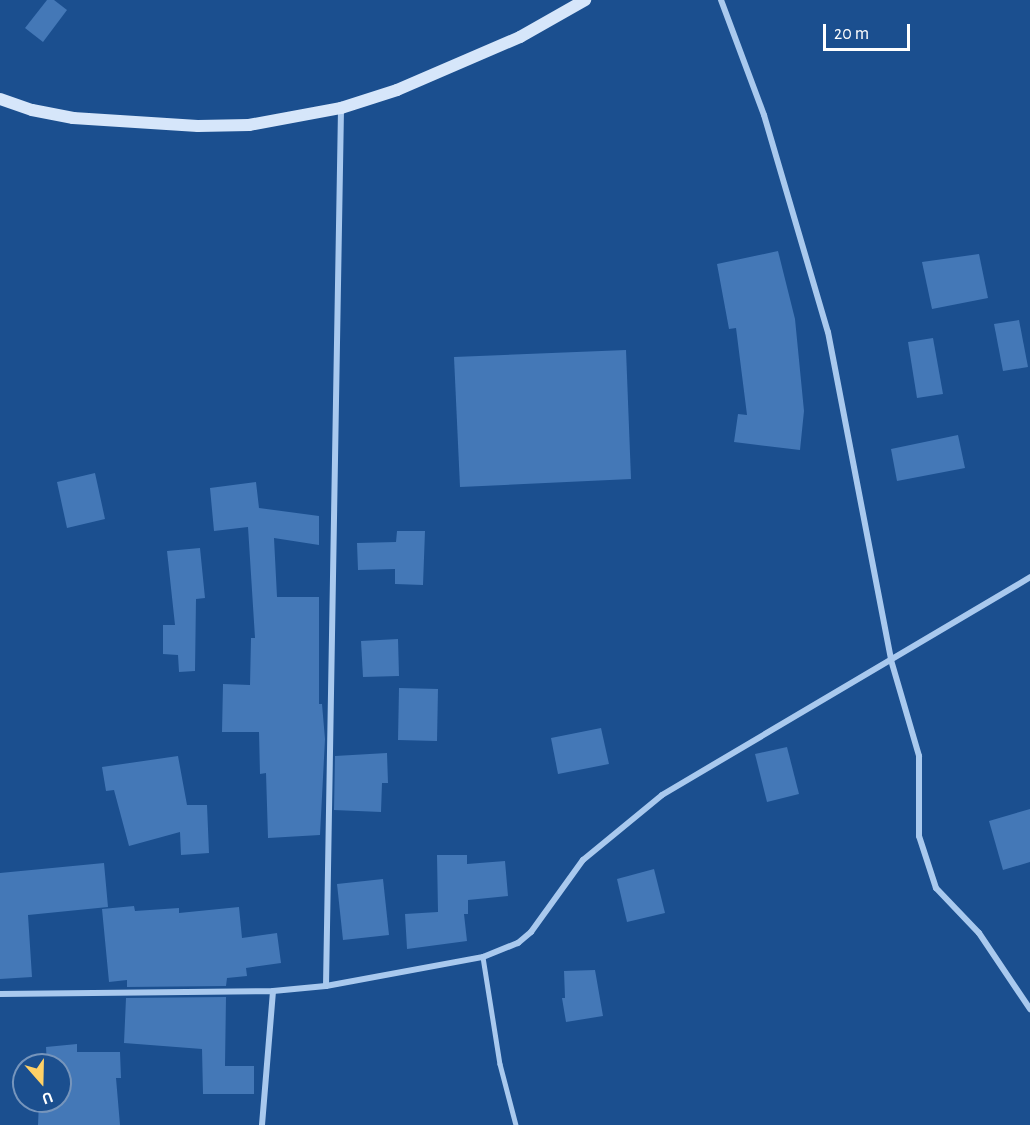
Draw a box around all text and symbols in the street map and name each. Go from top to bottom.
scale bar [826,12,913,50]
text: 20 m [834,25,869,43]
north arrow [12,1053,72,1113]
text: U [40,1089,55,1107]

